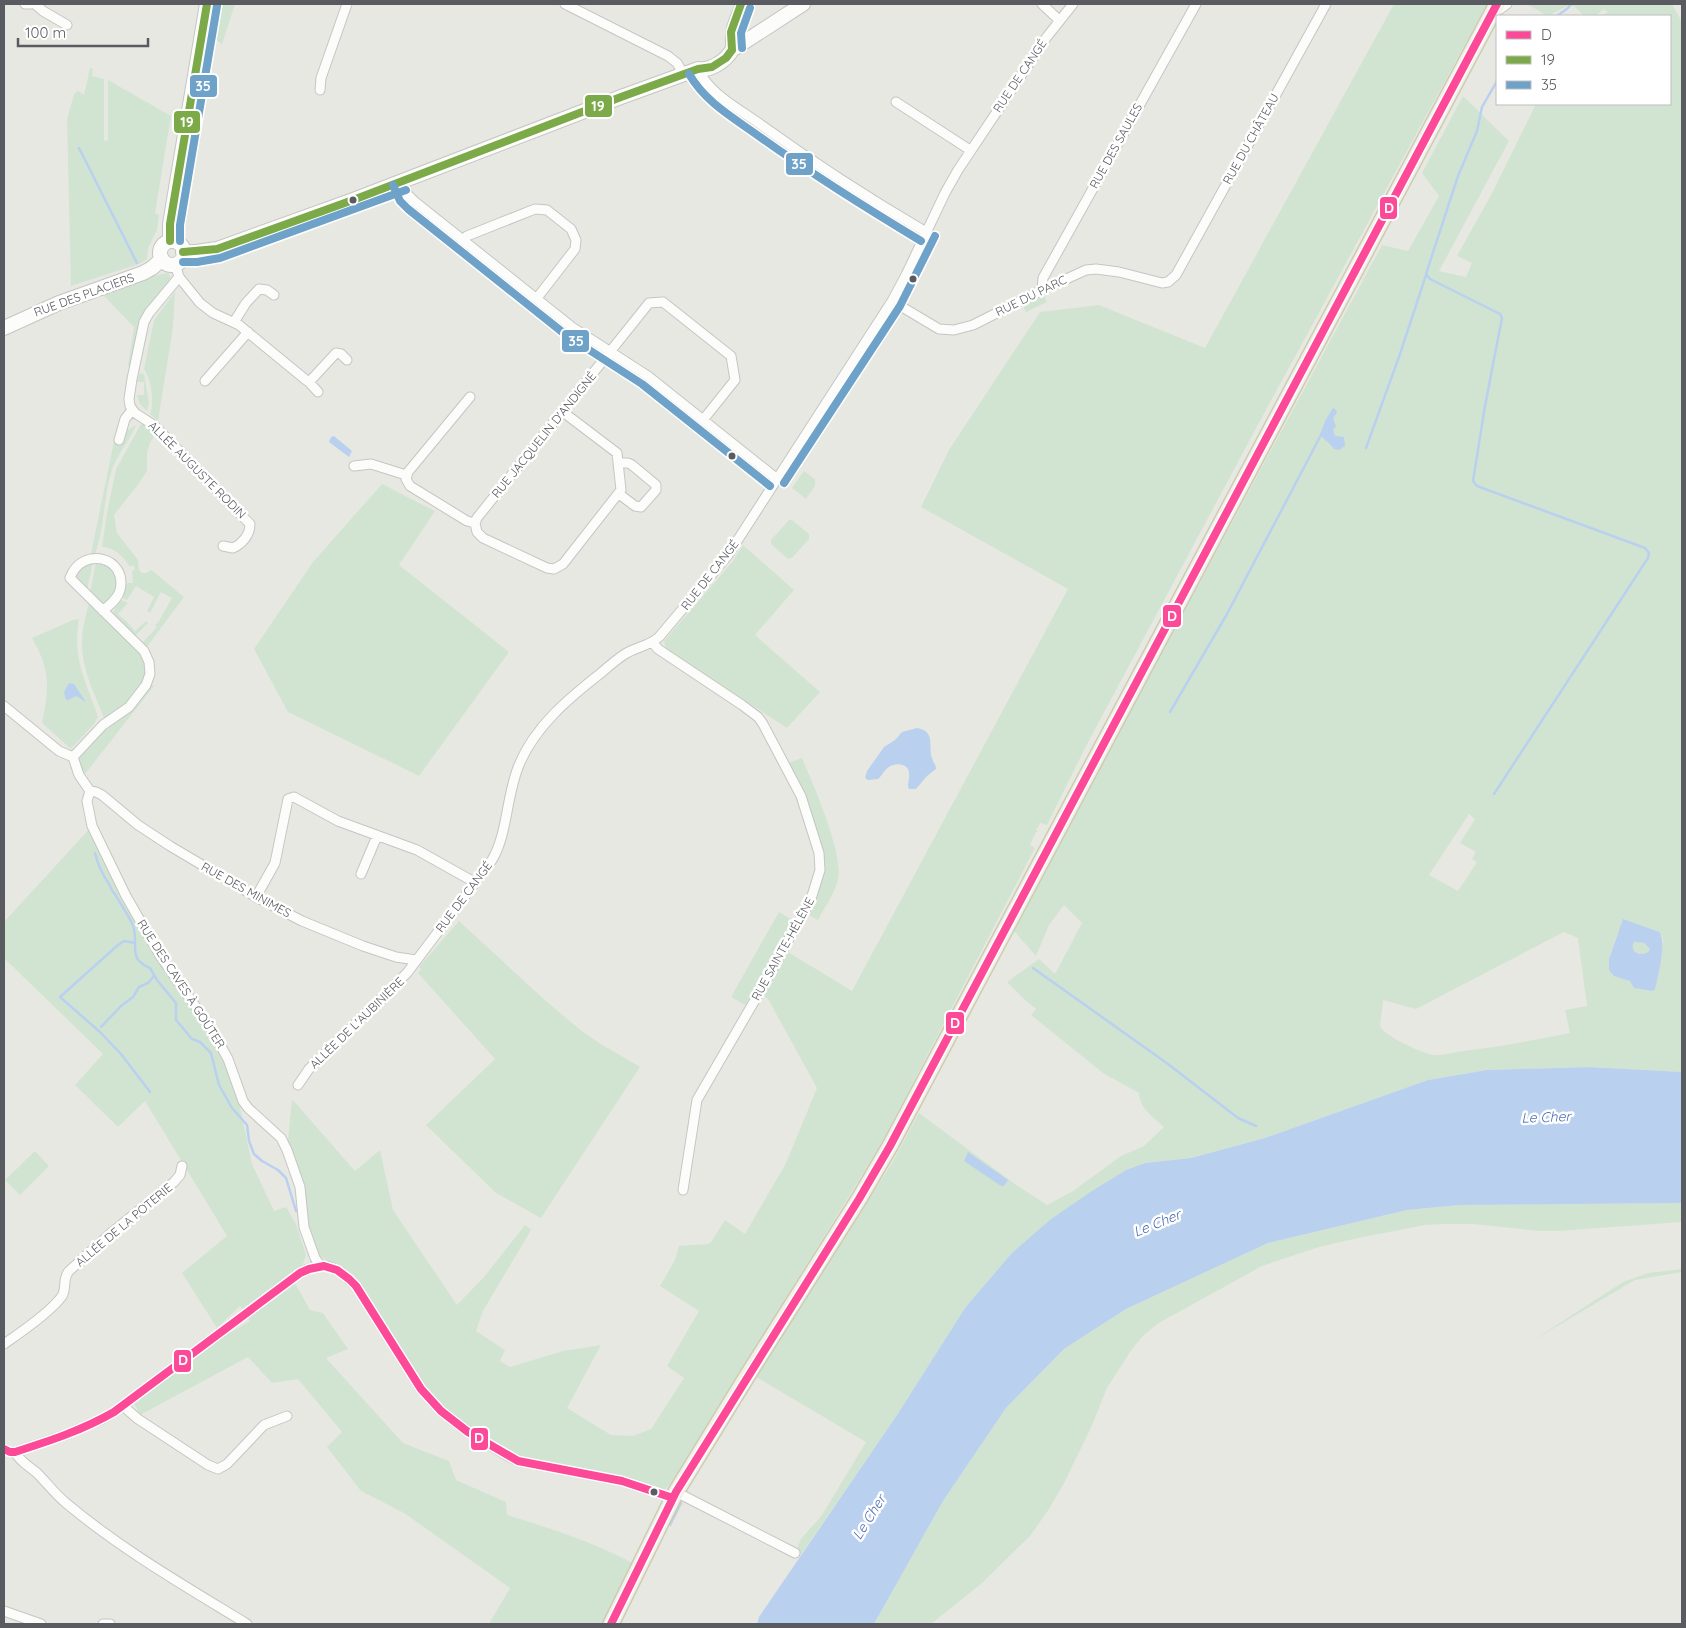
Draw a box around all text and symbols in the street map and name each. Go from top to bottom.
scale bar [18,15,148,47]
legend [1496,15,1671,105]
text: 100 m [25,23,66,42]
text: D [1541,25,1552,44]
street label: RUE DE CANGÉ [990,36,1050,115]
text: 19 [1541,50,1555,69]
line badge: 35 [189,74,218,98]
text: 35 [1541,75,1557,94]
text: 35 [195,77,211,95]
street label: RUE DU CHÂTEAU [1219,91,1282,187]
line badge: 19 [584,94,613,118]
text: 19 [591,97,605,115]
street label: RUE DES SAULES [1086,100,1145,191]
line badge: 19 [173,110,201,134]
text: 19 [180,113,194,131]
line badge: 35 [785,152,814,176]
text: 35 [791,155,807,173]
unlabelled marker [348,195,358,205]
line badge: D [1379,196,1398,220]
text: D [1384,199,1394,217]
street label: RUE DES PLACIERS [32,269,136,320]
street label: RUE DU PARC [993,272,1069,319]
unlabelled marker [908,274,918,284]
line badge: 35 [561,329,590,353]
text: 35 [568,332,584,350]
street label: RUE JACQUELIN D'ANDIGNÉ [488,368,599,501]
street label: ALLÉE AUGUSTE RODIN [145,418,249,522]
unlabelled marker [727,451,737,461]
street label: RUE DE CANGÉ [678,537,742,613]
line badge: D [1162,604,1182,628]
text: D [1167,607,1177,625]
street label: RUE DE CANGÉ [432,858,495,935]
street label: RUE DES MINIMES [199,859,294,921]
street label: RUE SAINTE-HÉLÈNE [748,894,817,1003]
street label: RUE DES CAVES À GOÛTER [134,916,229,1051]
street label: ALLÉE DE L'AUBINIÈRE [306,974,407,1072]
line badge: D [945,1011,965,1035]
text: D [950,1014,960,1032]
water label: Le Cher [1521,1107,1573,1127]
street label: ALLÉE DE LA POTERIE [72,1180,175,1269]
water label: Le Cher [1131,1205,1185,1241]
line badge: D [173,1349,192,1373]
text: D [178,1351,188,1369]
line badge: D [470,1427,489,1451]
text: D [474,1429,484,1447]
unlabelled marker [649,1487,659,1497]
water label: Le Cher [848,1490,891,1543]

